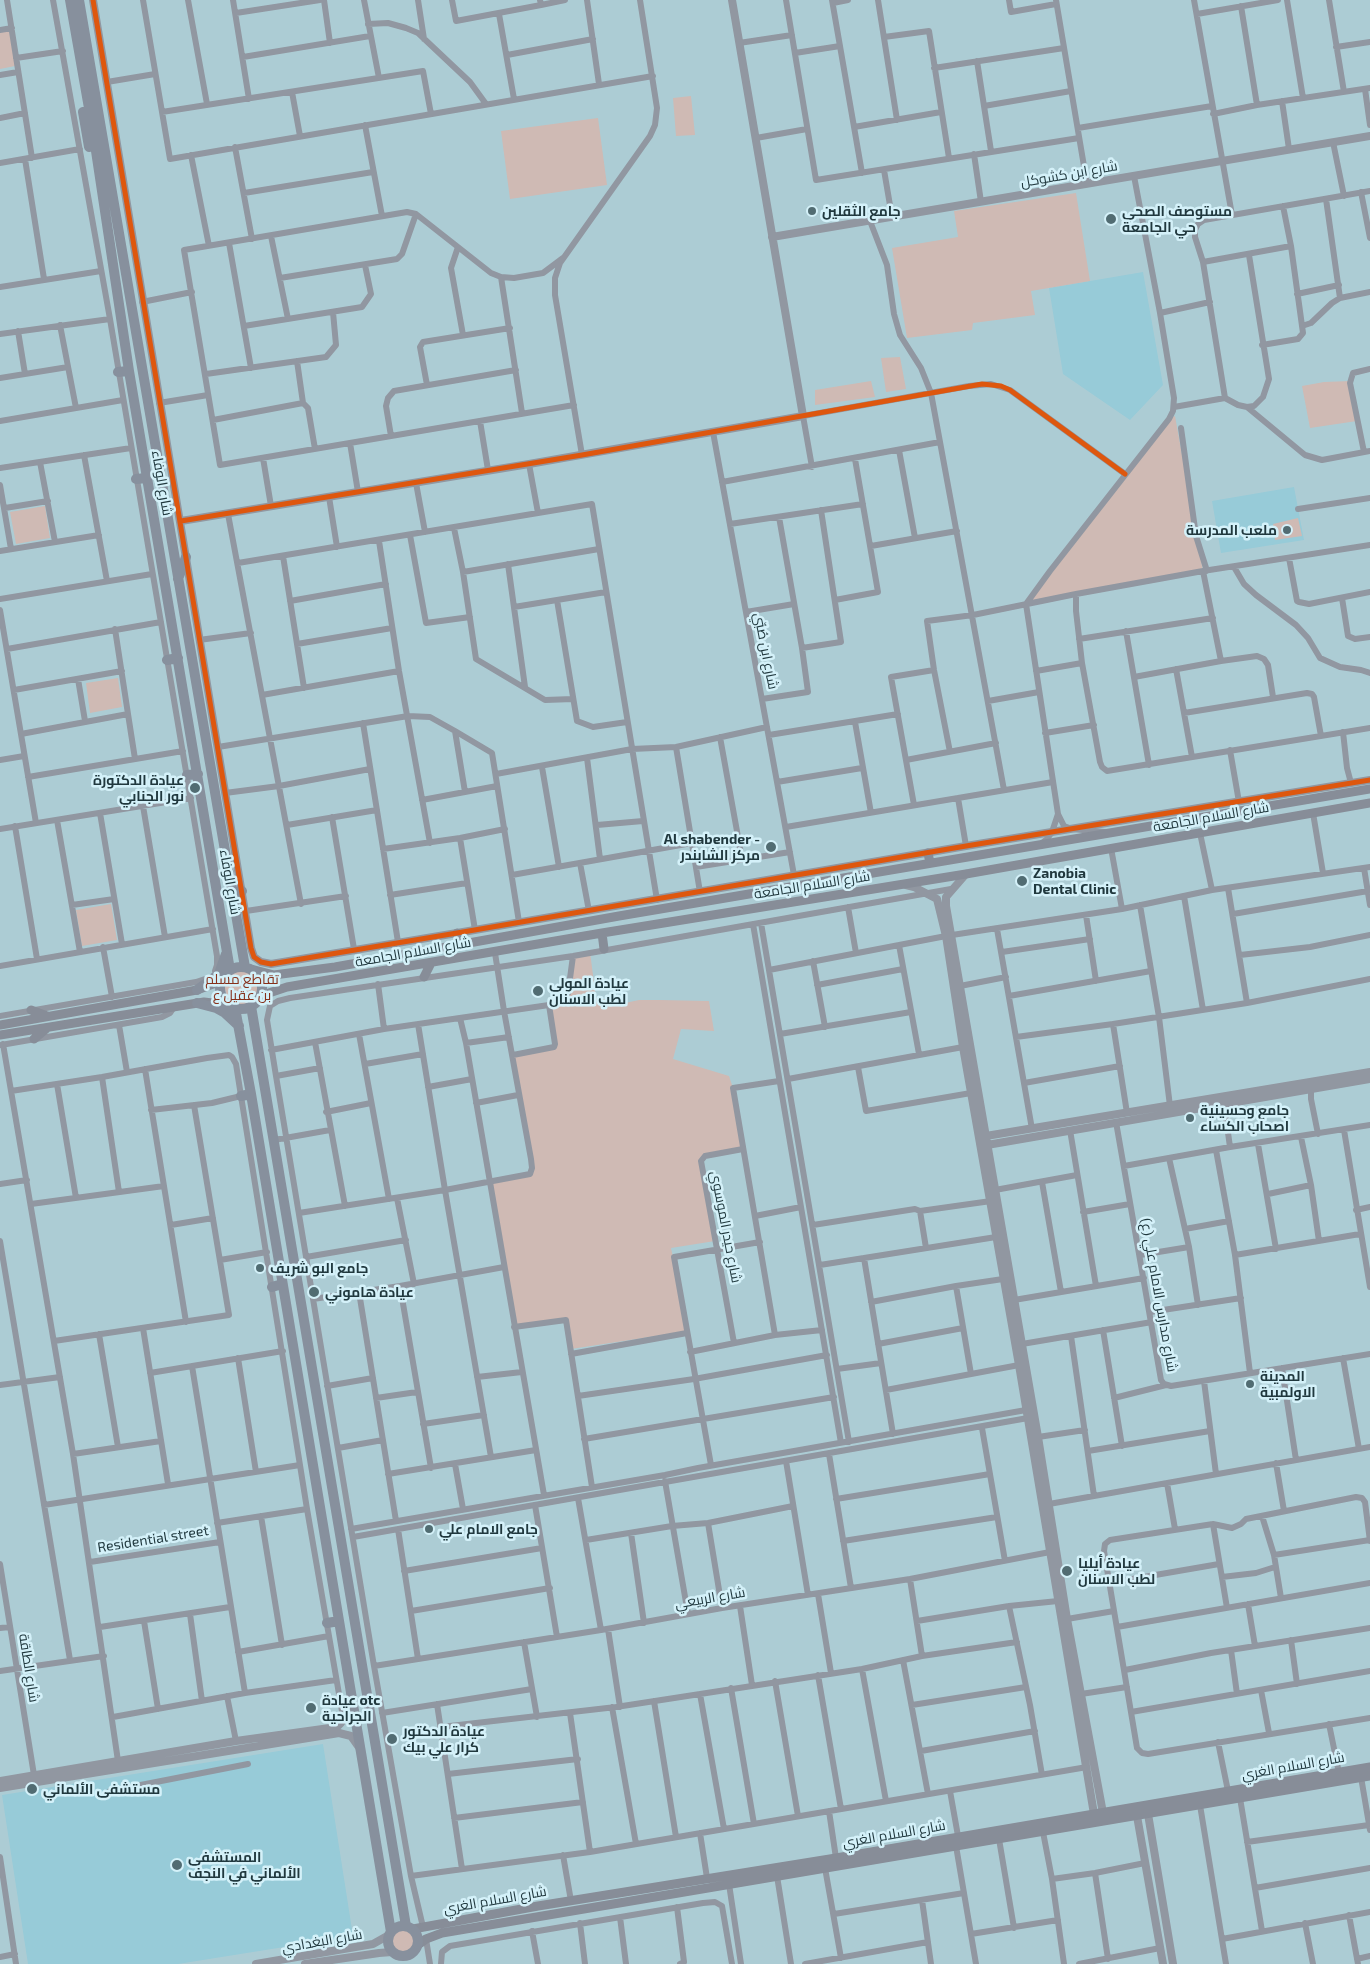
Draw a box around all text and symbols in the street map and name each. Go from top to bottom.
street label: شارع ابن كشوكل [1019,157,1119,191]
place label: جامع الثقلين [822,203,901,219]
place label: مستوصف الصحي حي الجامعة [1122,203,1232,236]
marker: جامع الثقلين [806,205,818,217]
marker: مستوصف الصحي حي الجامعة [1104,212,1118,226]
street label: شارع الوفاء [148,449,176,517]
place label: ملعب المدرسة [1186,522,1277,538]
marker: ملعب المدرسة [1281,524,1293,536]
street label: شارع ابن صُبّي [750,611,782,691]
place label: عيادة الدكتورة نور الجنابي [93,772,184,804]
marker: عيادة الدكتورة نور الجنابي [188,781,202,795]
street label: شارع السلام الجامعة [1152,799,1270,835]
place label: Al shabender - مركز الشابندر [664,831,760,864]
marker: Al shabender - مركز الشابندر [764,840,778,854]
street label: شارع الوفاء [216,848,244,916]
place label: Zanobia Dental Clinic [1033,865,1116,898]
street label: شارع السلام الجامعة [753,868,871,902]
marker: Zanobia Dental Clinic [1015,874,1029,888]
street label: شارع السلام الجامعة [354,934,472,970]
park label: تقاطع مسلم بن عقيل ع [205,971,279,1004]
place label: عيادة المولى لطب الاسنان [549,975,629,1008]
marker: عيادة المولى لطب الاسنان [531,984,545,998]
place label: جامع وحسينية اصحاب الكساء [1200,1102,1289,1134]
marker: جامع وحسينية اصحاب الكساء [1184,1112,1196,1124]
street label: شارع حيدر الموسوي [707,1170,745,1284]
street label: شارع مدارس الامام علي (ع) [1137,1217,1181,1373]
place label: جامع البو شريف [270,1260,368,1276]
marker: جامع البو شريف [254,1262,266,1274]
place label: عيادة هاموني [325,1284,414,1300]
marker: عيادة هاموني [307,1285,321,1299]
place label: المدينة الاولمبية [1260,1368,1316,1400]
marker: المدينة الاولمبية [1244,1378,1256,1390]
place label: جامع الامام علي [439,1521,538,1537]
street label: Residential street [96,1522,210,1556]
marker: جامع الامام علي [423,1523,435,1535]
place label: عيادة أيليا لطب الاسنان [1078,1555,1155,1588]
marker: عيادة أيليا لطب الاسنان [1060,1564,1074,1578]
street label: شارع الربيعي [673,1584,747,1612]
street label: شارع الطاقة [15,1633,43,1703]
place label: عيادة otc الجراحية [322,1692,380,1724]
marker: عيادة otc الجراحية [304,1701,318,1715]
place label: عيادة الدكتور كرار علي بيك [403,1723,485,1755]
marker: عيادة الدكتور كرار علي بيك [385,1732,399,1746]
street label: شارع السلام الغري [1240,1749,1346,1783]
place label: مستشفى الألماني [43,1781,160,1797]
marker: مستشفى الألماني [25,1782,39,1796]
street label: شارع السلام الغري [841,1817,947,1851]
place label: المستشفى الألماني في النجف [188,1849,301,1881]
marker: المستشفى الألماني في النجف [170,1858,184,1872]
street label: شارع السلام الغري [442,1883,548,1917]
street label: شارع البغدادي [280,1926,364,1956]

